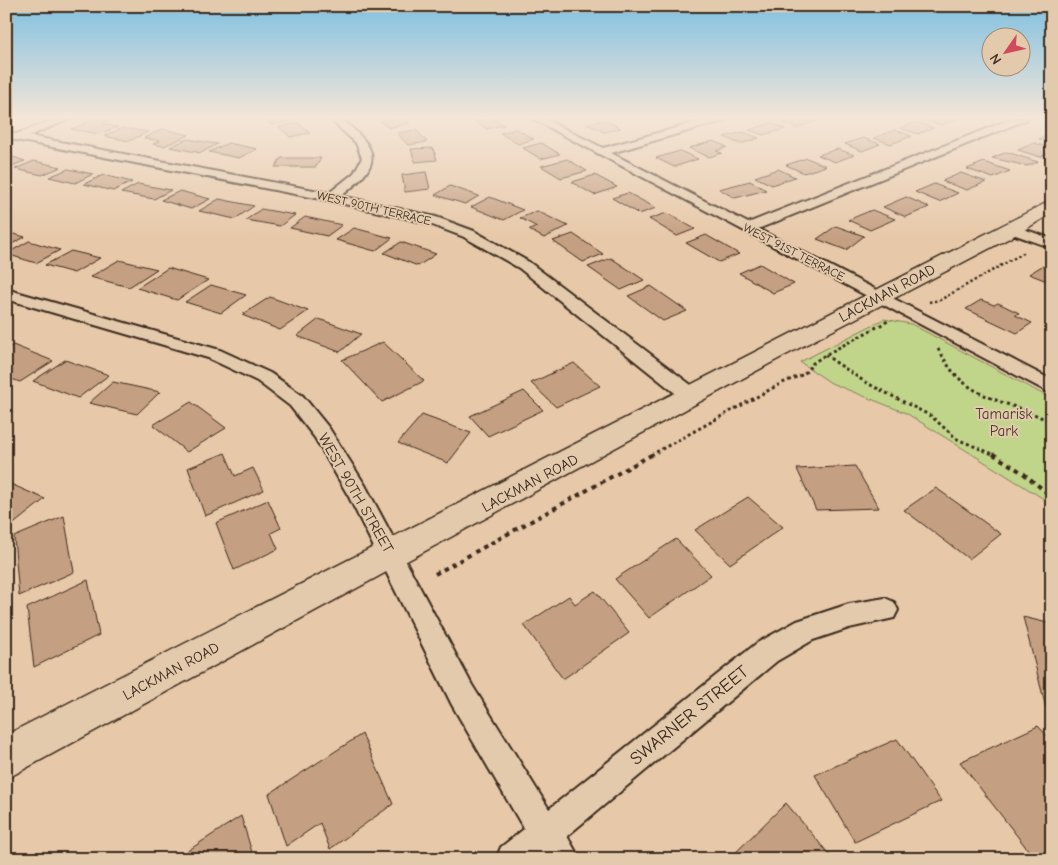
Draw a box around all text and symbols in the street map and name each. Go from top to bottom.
north arrow [980,28,1030,78]
text: N [986,50,1005,68]
street label: WEST 90TH TERRACE [316,188,432,228]
street label: WEST 91ST TERRACE [741,220,847,284]
street label: LACKMAN ROAD [836,260,938,326]
park label: Tamarisk Park [975,405,1033,440]
street label: WEST 90TH STREET [314,430,398,556]
street label: LACKMAN ROAD [479,450,581,516]
street label: LACKMAN ROAD [120,638,222,704]
street label: SWARNER STREET [626,661,753,770]

